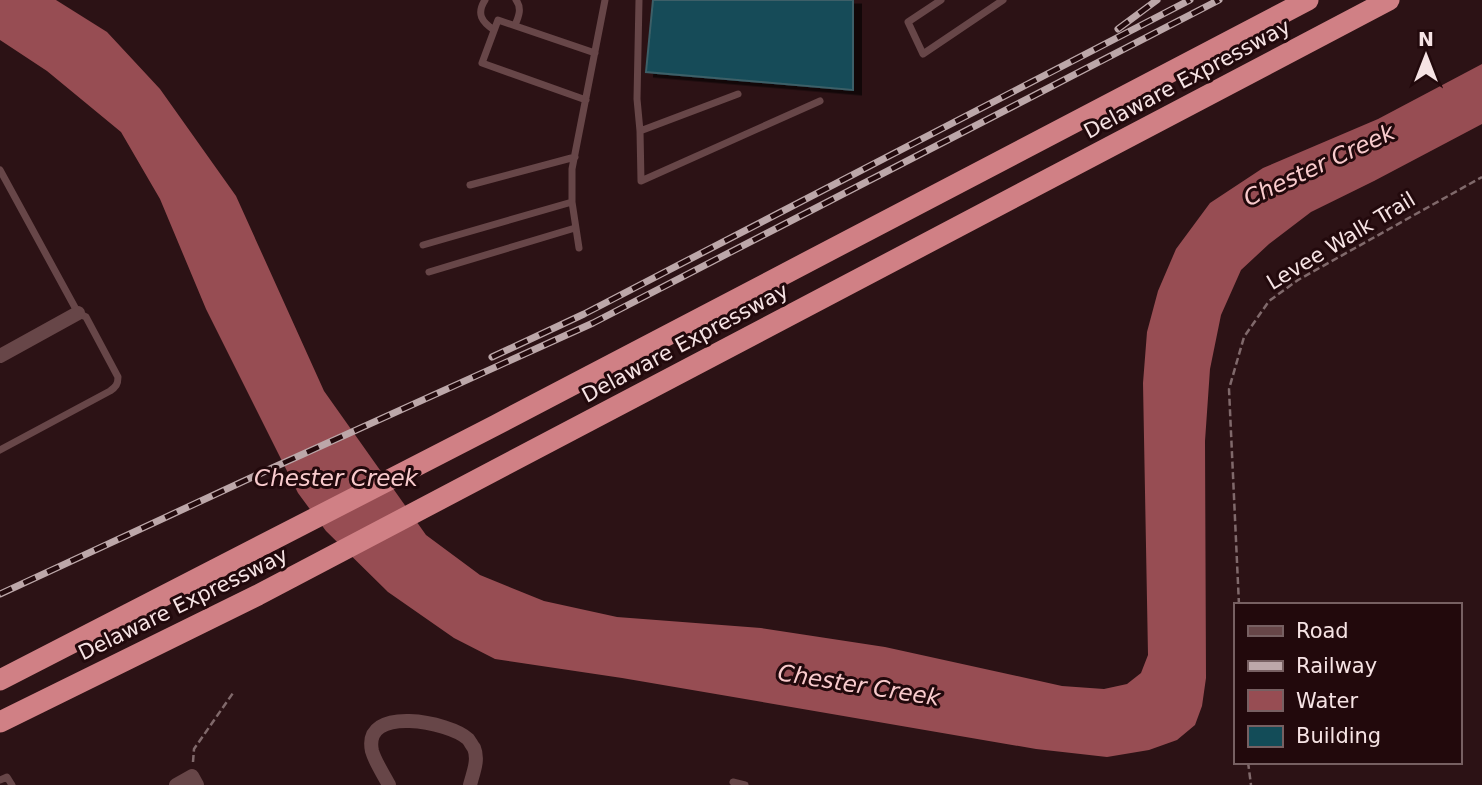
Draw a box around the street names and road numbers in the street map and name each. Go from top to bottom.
street label: Delaware Expressway [1080,14,1294,144]
street label: Levee Walk Trail [1262,187,1420,295]
street label: Delaware Expressway [578,278,792,408]
street label: Delaware Expressway [74,543,292,665]

